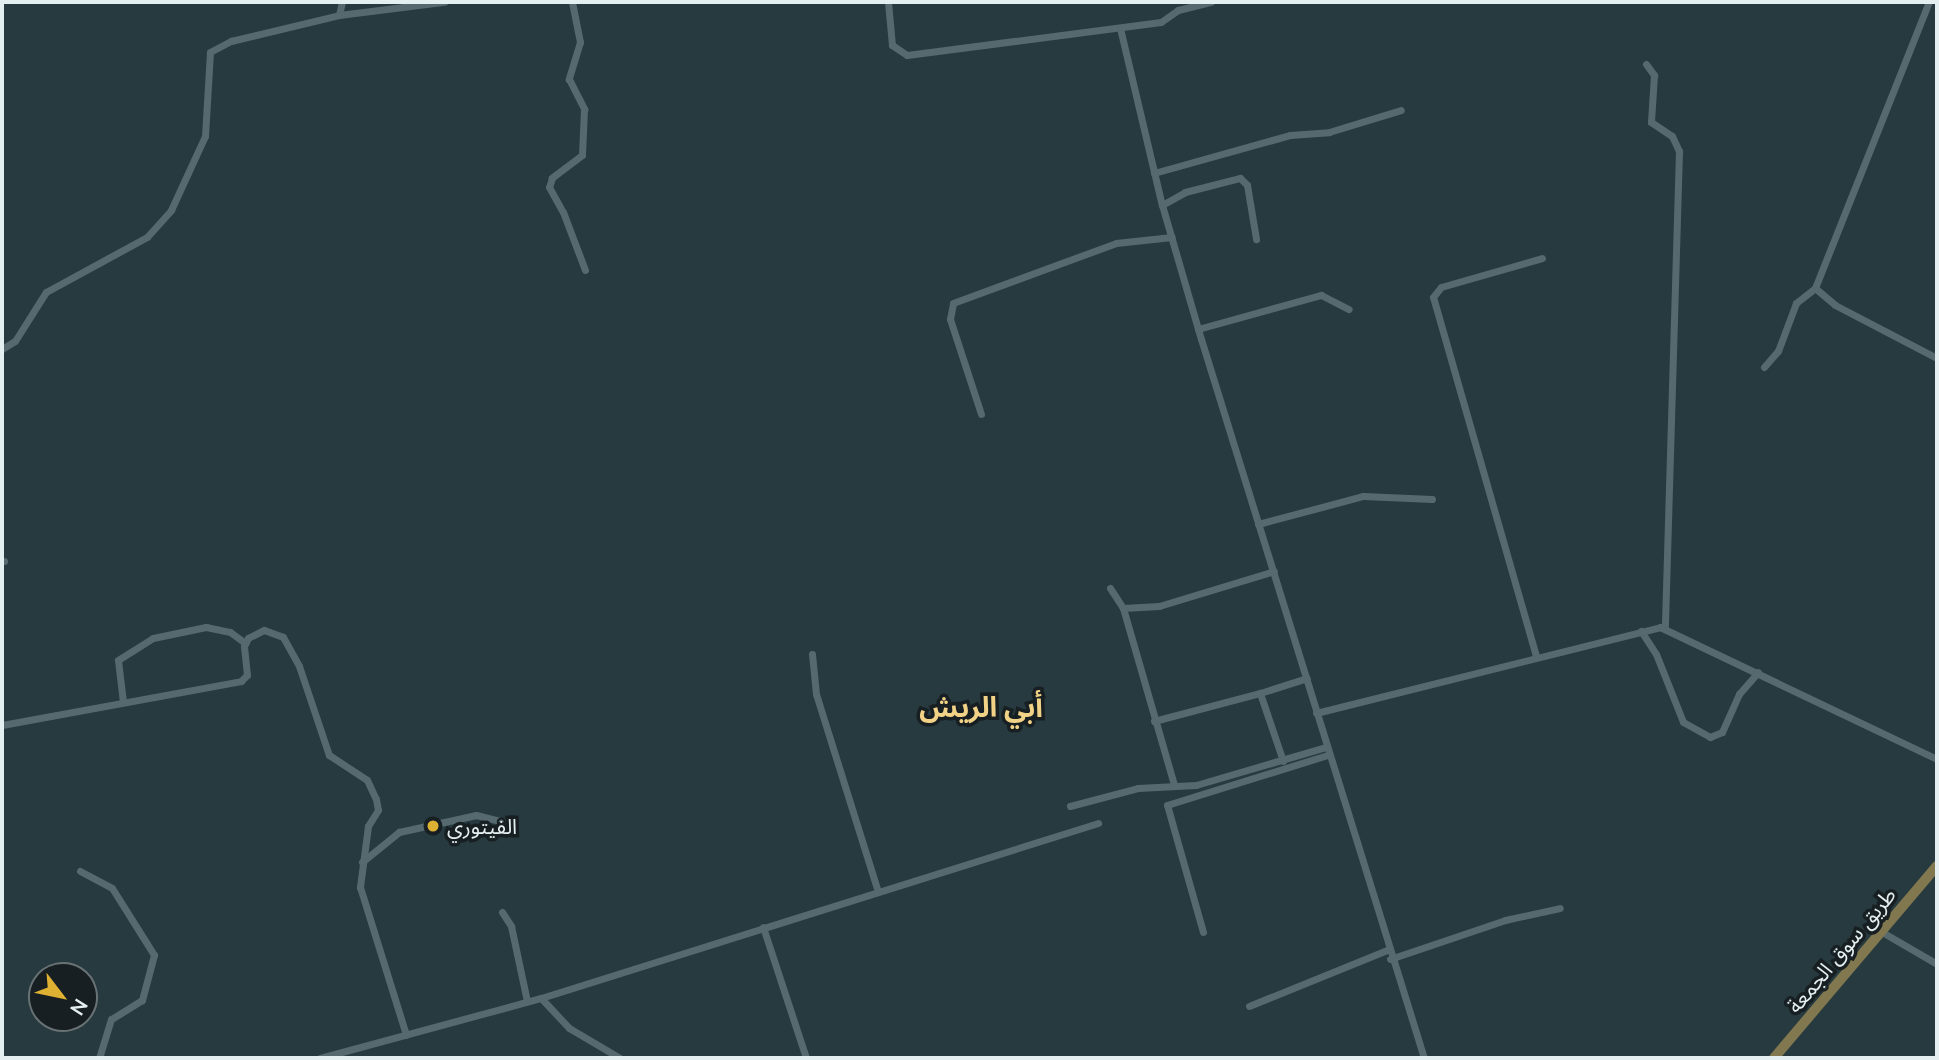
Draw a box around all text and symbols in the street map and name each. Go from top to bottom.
district label: أبي الريش [919,689,1043,723]
place label: الفيتوري [447,813,517,839]
marker: الفيتوري [425,818,441,834]
street label: طريق سوق الجمعة [1781,882,1901,1018]
north arrow [28,962,98,1032]
text: N [66,995,93,1020]

